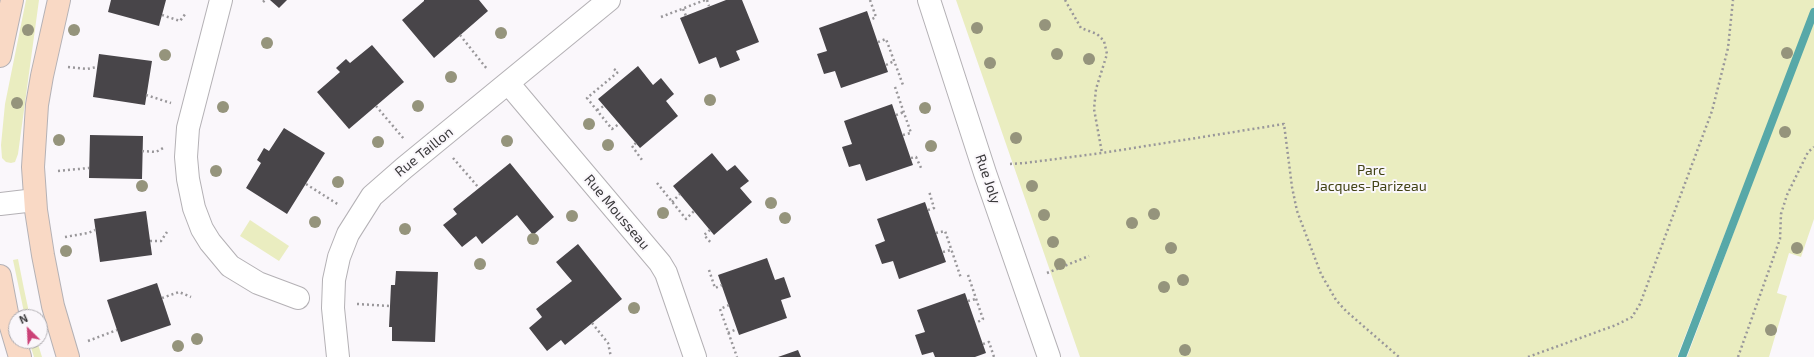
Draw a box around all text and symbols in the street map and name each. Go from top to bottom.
street label: Rue Taillon [392,124,456,180]
street label: Rue Joly [972,152,1004,206]
park label: Parc Jacques-Parizeau [1315,162,1427,194]
street label: Rue Mousseau [581,171,653,253]
north arrow [8,309,48,349]
text: N [17,311,30,326]

